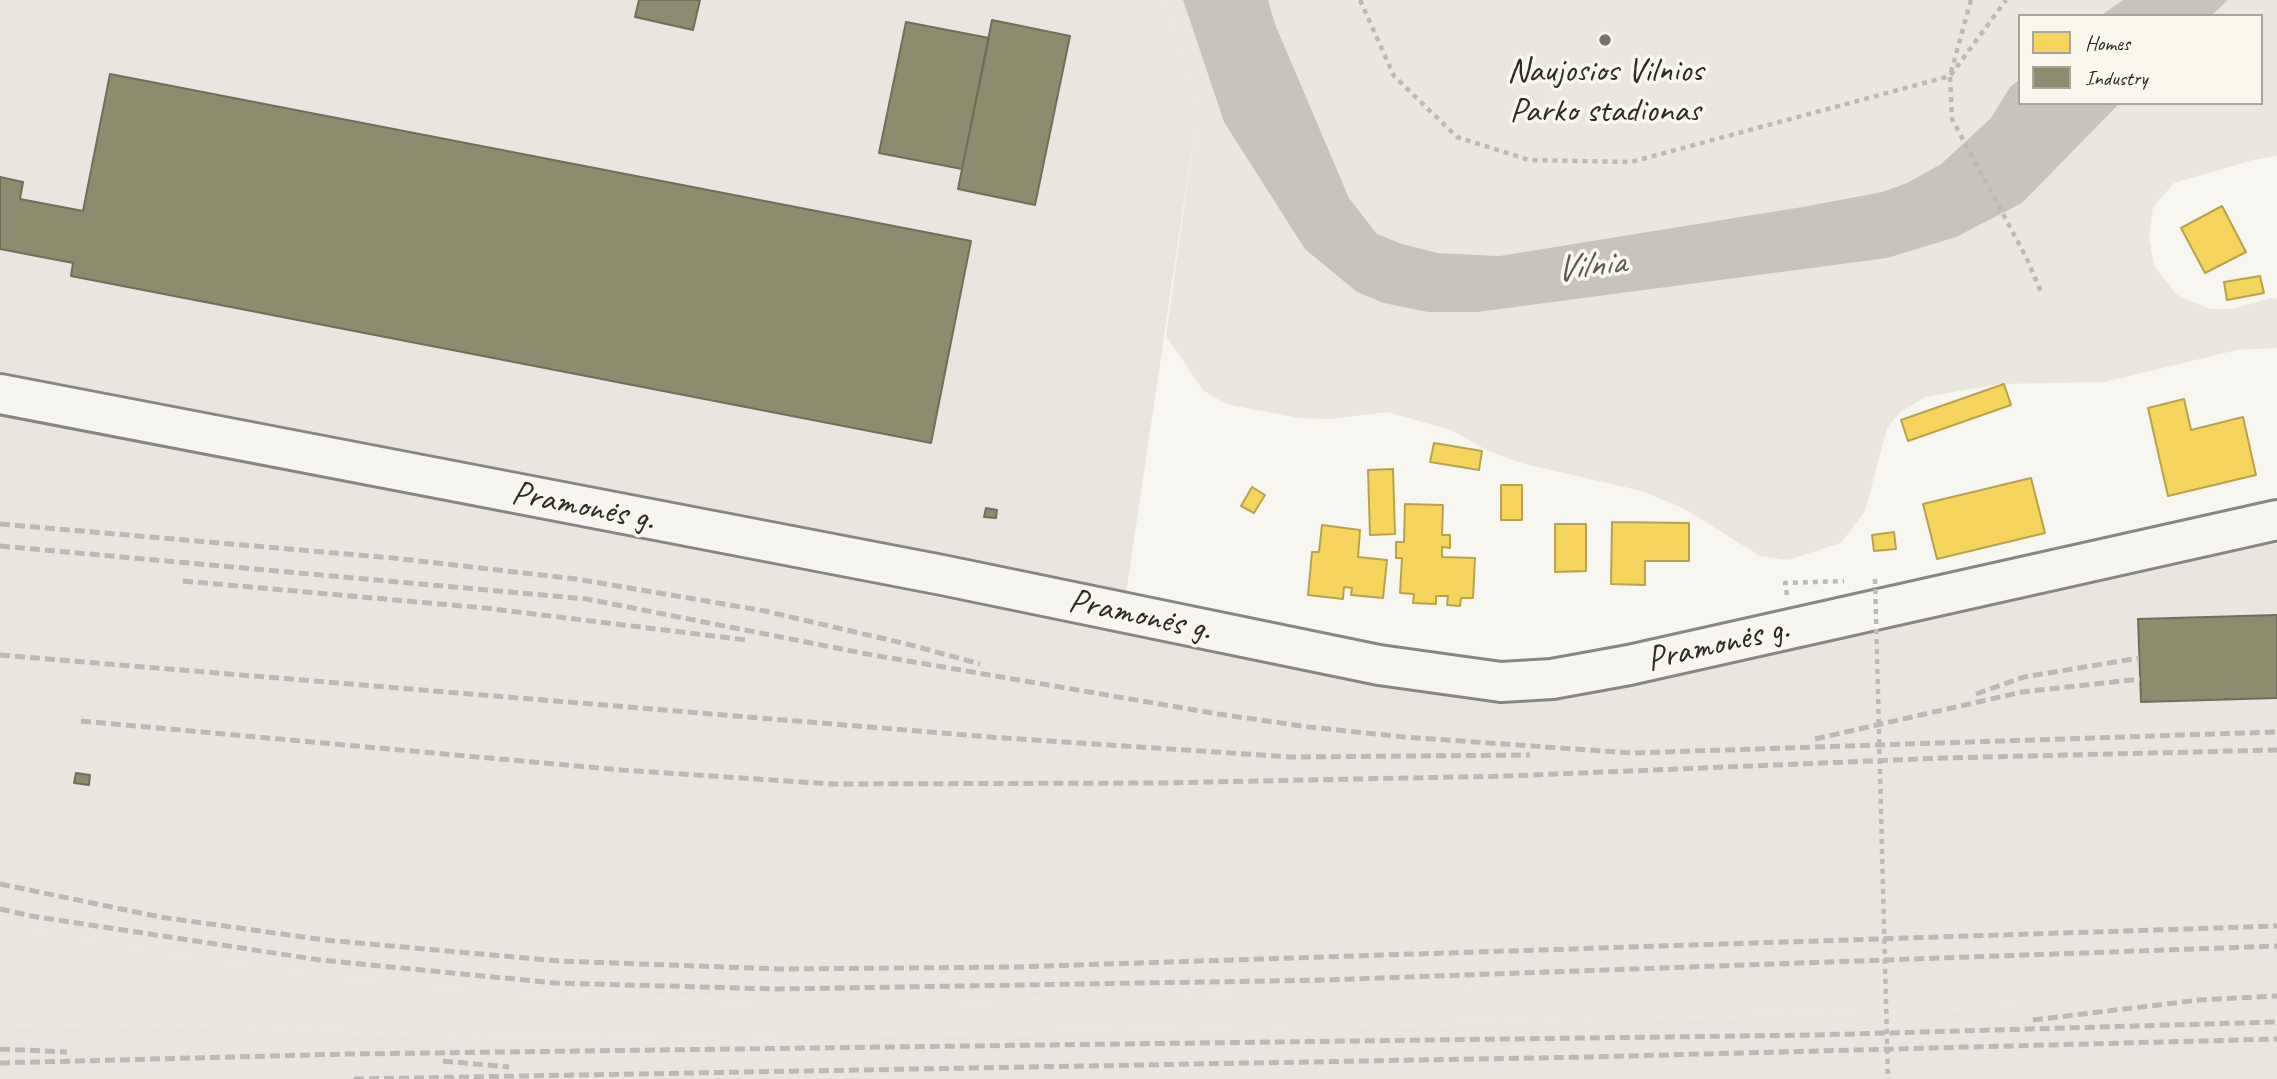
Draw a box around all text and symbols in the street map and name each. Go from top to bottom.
legend [2018,14,2263,105]
text: Homes [2085,30,2130,56]
marker: Naujosios Vilnios Parko stadionas [1597,32,1613,48]
place label: Naujosios Vilnios Parko stadionas [1507,51,1703,133]
text: Industry [2085,65,2148,91]
water label: Vilnia [1553,241,1627,293]
street label: Pramonės g. [508,473,658,541]
street label: Pramonės g. [1065,580,1215,652]
street label: Pramonės g. [1643,608,1793,682]

